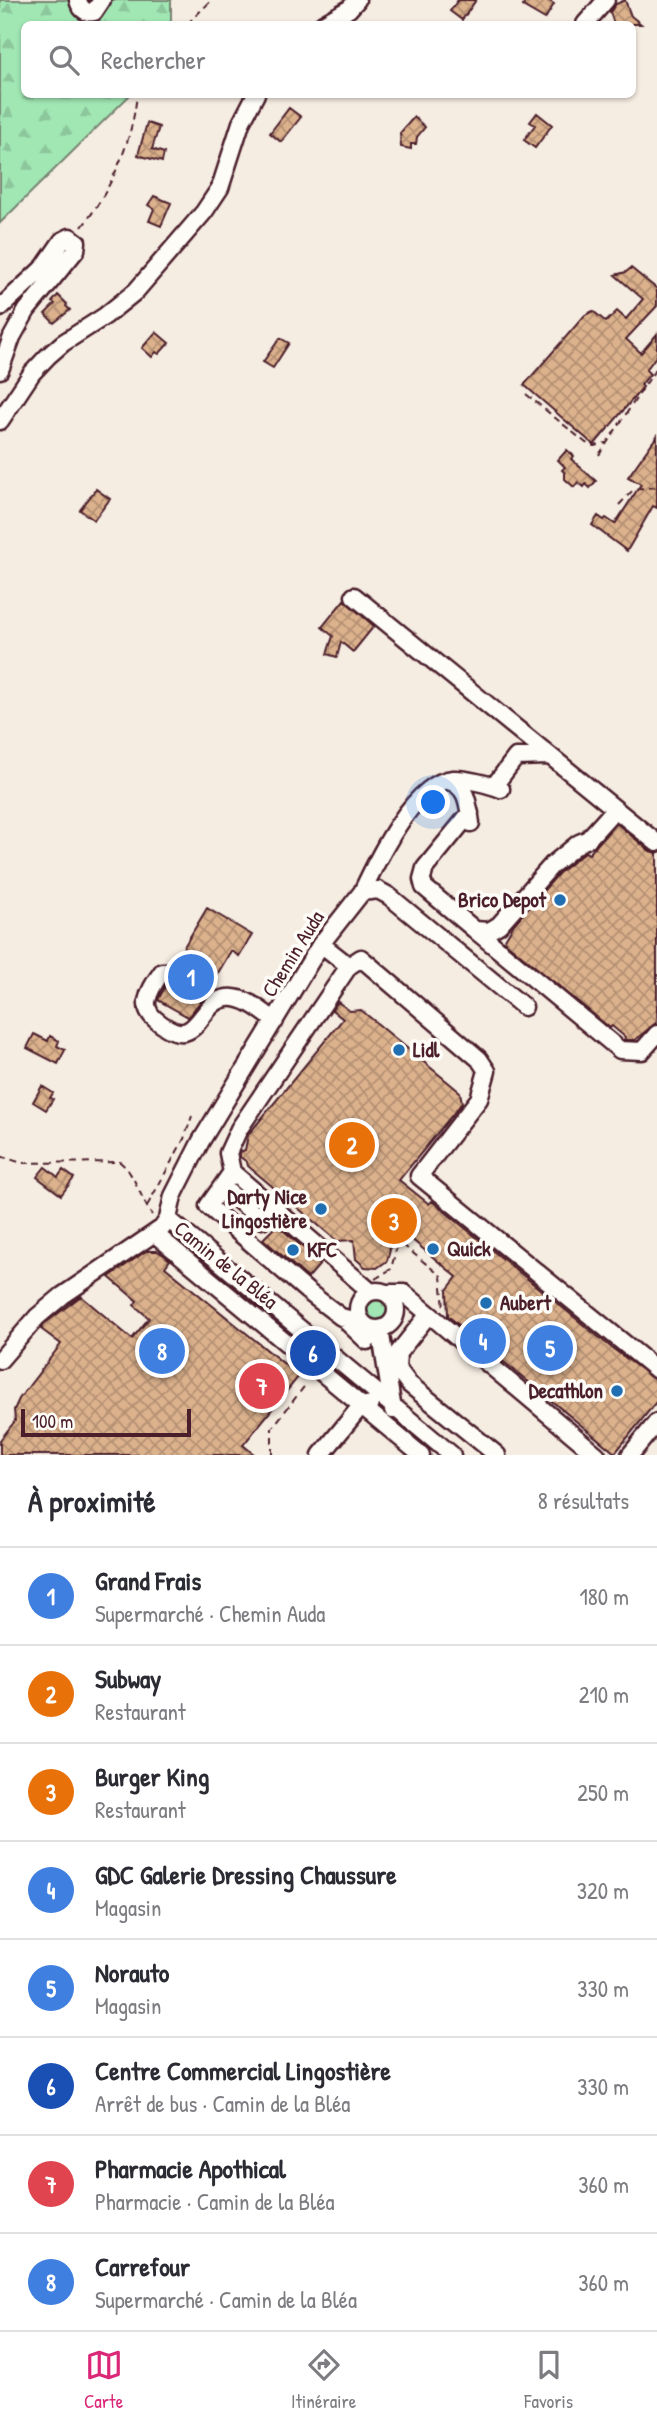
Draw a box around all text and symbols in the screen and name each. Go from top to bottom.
search box [21,21,636,98]
icon: search [45,41,83,79]
text: Rechercher [101,42,206,77]
your location [416,785,450,819]
place label: Brico Depot [458,885,547,915]
marker: Brico Depot [552,892,568,908]
street label: Chemin Auda [255,905,331,1003]
pin: 1 [168,951,214,1003]
place label: Lidl [413,1035,440,1064]
marker: Lidl [391,1042,407,1058]
pin: 2 [329,1119,375,1171]
place label: Darty Nice Lingostière [222,1182,308,1236]
pin: 3 [371,1195,417,1247]
marker: Darty Nice Lingostière [313,1201,329,1217]
street label: Camin de la Bléa [168,1214,284,1315]
place label: Quick [447,1234,491,1263]
place label: KFC [307,1235,337,1264]
marker: Quick [425,1241,441,1257]
marker: KFC [285,1242,301,1258]
place label: Aubert [500,1288,552,1317]
marker: Aubert [478,1295,494,1311]
pin: 4 [460,1315,506,1367]
pin: 5 [527,1322,573,1374]
pin: 8 [139,1325,185,1377]
pin: 6 [290,1327,336,1379]
pin: 7 [239,1360,285,1412]
place label: Decathlon [529,1376,603,1405]
marker: Decathlon [609,1383,625,1399]
scale bar [21,1406,191,1438]
text: 100 m [32,1408,73,1434]
text: À proximité [28,1481,156,1521]
text: 8 résultats [538,1485,629,1516]
text: Grand Frais [95,1563,201,1598]
text: 1 [47,1581,55,1612]
text: 180 m [579,1581,629,1612]
text: Supermarché · Chemin Auda [95,1598,325,1629]
text: Subway [95,1661,161,1696]
text: 2 [46,1679,56,1710]
text: 210 m [579,1679,629,1710]
text: Restaurant [95,1696,186,1727]
text: Burger King [95,1759,209,1794]
text: 3 [46,1777,56,1808]
text: 250 m [577,1777,629,1808]
text: Restaurant [95,1794,186,1825]
text: GDC Galerie Dressing Chaussure [95,1857,397,1892]
text: 4 [47,1875,55,1906]
text: 320 m [577,1875,629,1906]
text: Magasin [95,1892,161,1923]
text: Norauto [95,1955,169,1990]
text: 5 [46,1973,56,2004]
text: 330 m [577,1973,629,2004]
text: Magasin [95,1990,161,2021]
text: Centre Commercial Lingostière [95,2053,391,2088]
text: 6 [46,2071,56,2102]
text: 330 m [577,2071,629,2102]
text: Arrêt de bus · Camin de la Bléa [95,2088,350,2119]
text: Pharmacie Apothical [95,2151,286,2186]
text: 7 [45,2169,57,2200]
text: 360 m [578,2169,629,2200]
text: Pharmacie · Camin de la Bléa [95,2186,335,2217]
text: Carrefour [95,2249,190,2284]
text: 8 [46,2267,56,2298]
text: 360 m [578,2267,629,2298]
text: Supermarché · Camin de la Bléa [95,2284,357,2315]
tab: Carte [84,2346,123,2414]
tab: Itinéraire [291,2346,356,2414]
tab: Favoris [524,2346,573,2414]

